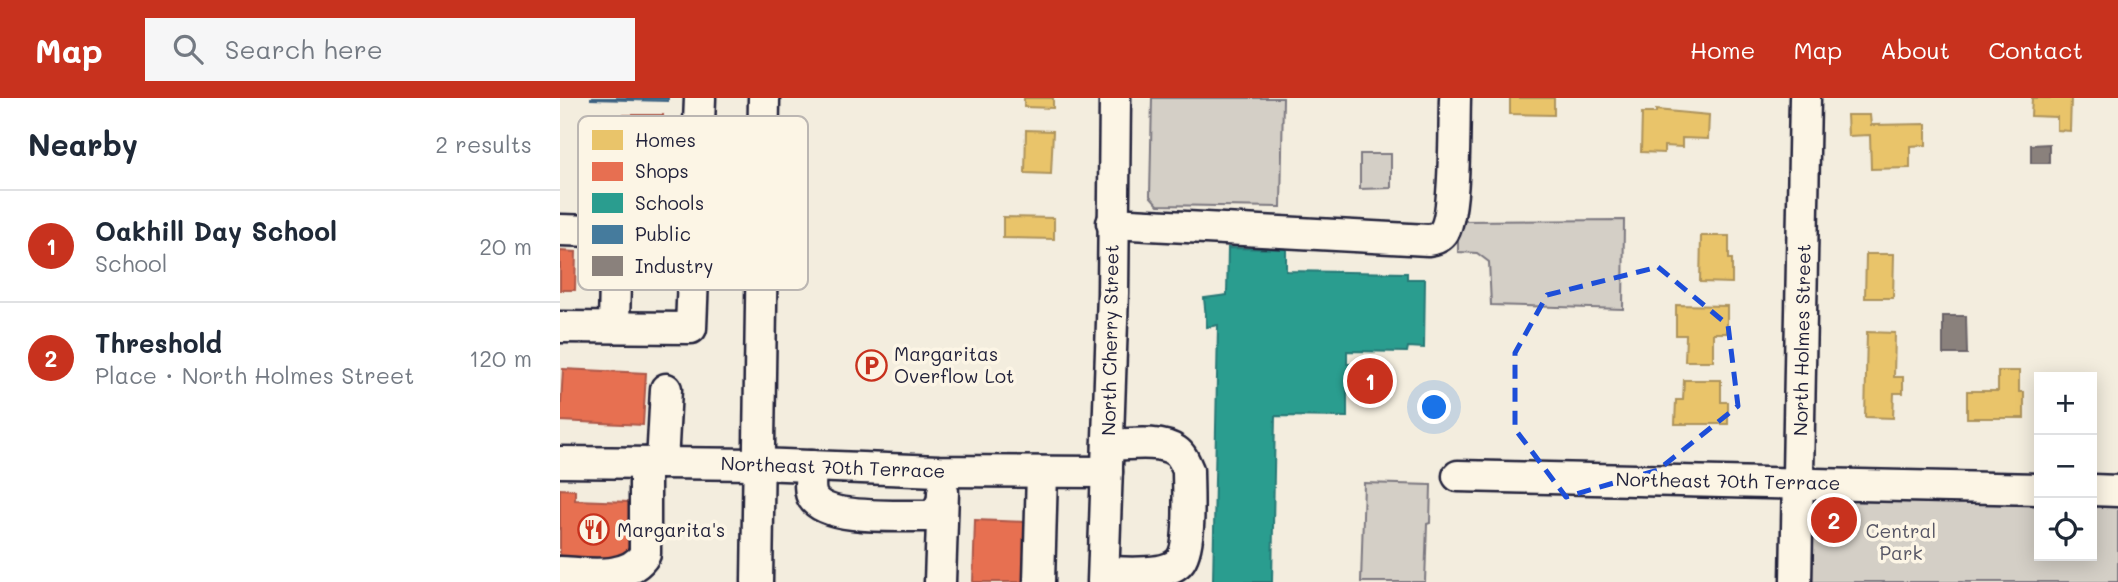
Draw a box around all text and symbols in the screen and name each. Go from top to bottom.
search box [145,18,635,81]
text: Map [35,28,103,71]
icon: search [169,30,207,68]
text: Search here [225,32,383,66]
text: Home [1690,34,1755,65]
text: Map [1793,34,1842,65]
text: About [1880,34,1950,65]
text: Contact [1988,34,2083,65]
legend [578,116,808,290]
text: Nearby [28,124,138,164]
text: Homes [635,127,696,152]
text: 2 results [435,129,532,159]
text: Shops [635,158,689,183]
text: Schools [635,190,704,215]
text: Oakhill Day School [95,214,337,248]
text: Public [635,221,691,246]
text: 1 [46,231,56,261]
text: 20 m [479,231,532,261]
street label: North Cherry Street [1095,244,1124,436]
street label: North Holmes Street [1787,244,1816,436]
text: School [95,248,168,278]
text: Industry [635,253,713,278]
text: Threshold [95,326,222,360]
place label: Margaritas Overflow Lot [894,341,1014,388]
text: 2 [45,343,57,373]
text: 120 m [469,343,532,373]
parking icon: Margaritas Overflow Lot [854,348,888,382]
pin: 1 [1347,355,1393,407]
text: Place · North Holmes Street [95,360,414,390]
map controls [2034,372,2097,561]
button: + [2034,372,2097,435]
your location [1417,390,1451,424]
button: − [2034,435,2097,498]
street label: Northeast 70th Terrace [720,450,946,483]
street label: Northeast 70th Terrace [1615,466,1841,495]
pin: 2 [1811,494,1857,546]
button: locate [2034,498,2097,561]
restaurant icon: Margarita's [577,513,611,547]
place label: Margarita's [617,517,725,542]
park label: Central Park [1866,518,1936,565]

